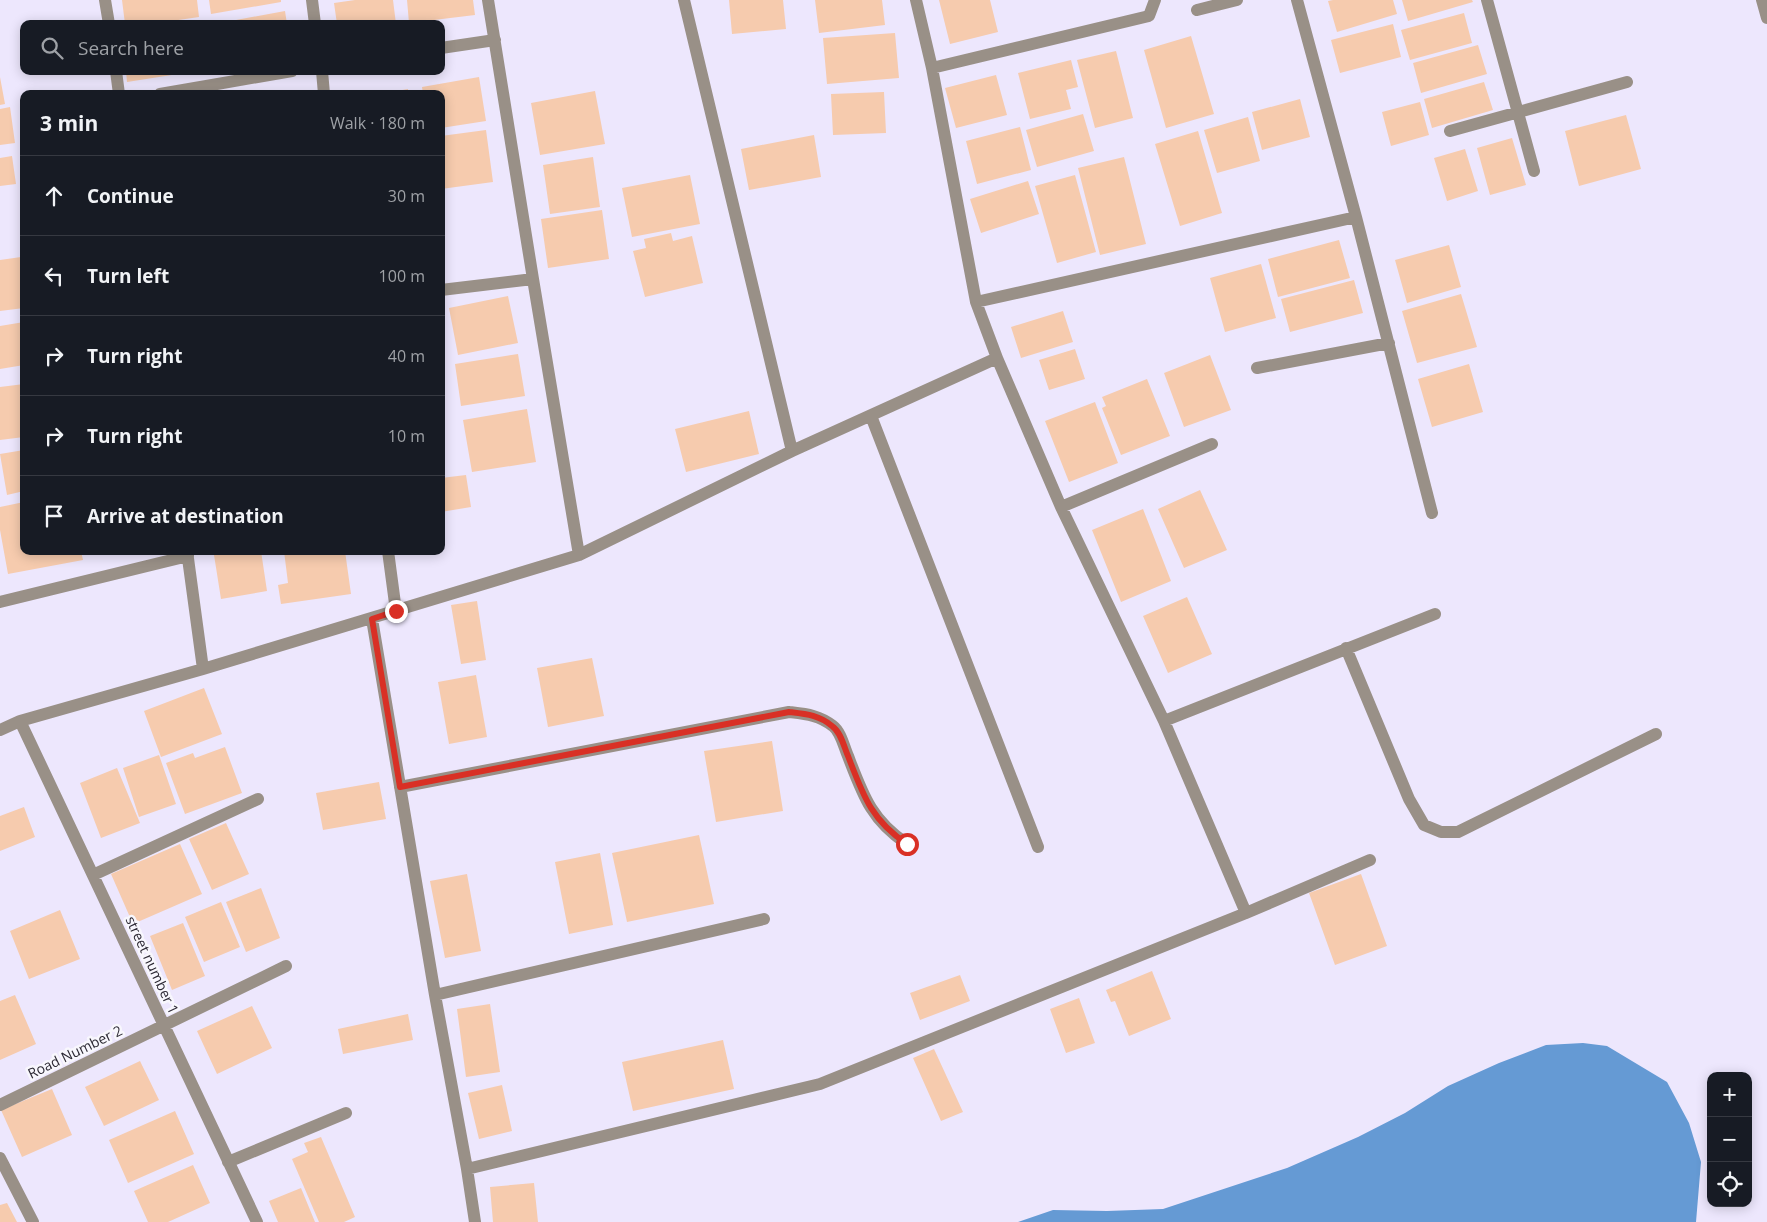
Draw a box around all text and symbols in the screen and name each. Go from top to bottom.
search box [20,20,445,75]
icon: search [38,34,66,62]
text: Search here [78,35,184,61]
text: 3 min [40,109,98,137]
text: Walk · 180 m [330,112,425,134]
icon: ahead [40,182,68,210]
text: Continue [87,183,174,209]
text: 30 m [388,185,425,207]
icon: left [40,262,68,290]
text: Turn left [87,263,169,289]
text: 100 m [379,265,425,287]
icon: right [40,342,68,370]
text: Turn right [87,343,182,369]
text: 40 m [388,345,425,367]
icon: right [40,422,68,450]
text: Turn right [87,423,182,449]
text: 10 m [388,425,425,447]
icon: arrive [40,502,68,530]
text: Arrive at destination [87,503,284,529]
route end [385,600,408,623]
route start [896,833,919,856]
street label: street number 1 [122,913,183,1017]
street label: Road Number 2 [24,1020,125,1083]
map controls [1707,1072,1752,1207]
button: + [1707,1072,1752,1117]
button: − [1707,1117,1752,1162]
button: locate [1707,1162,1752,1207]

